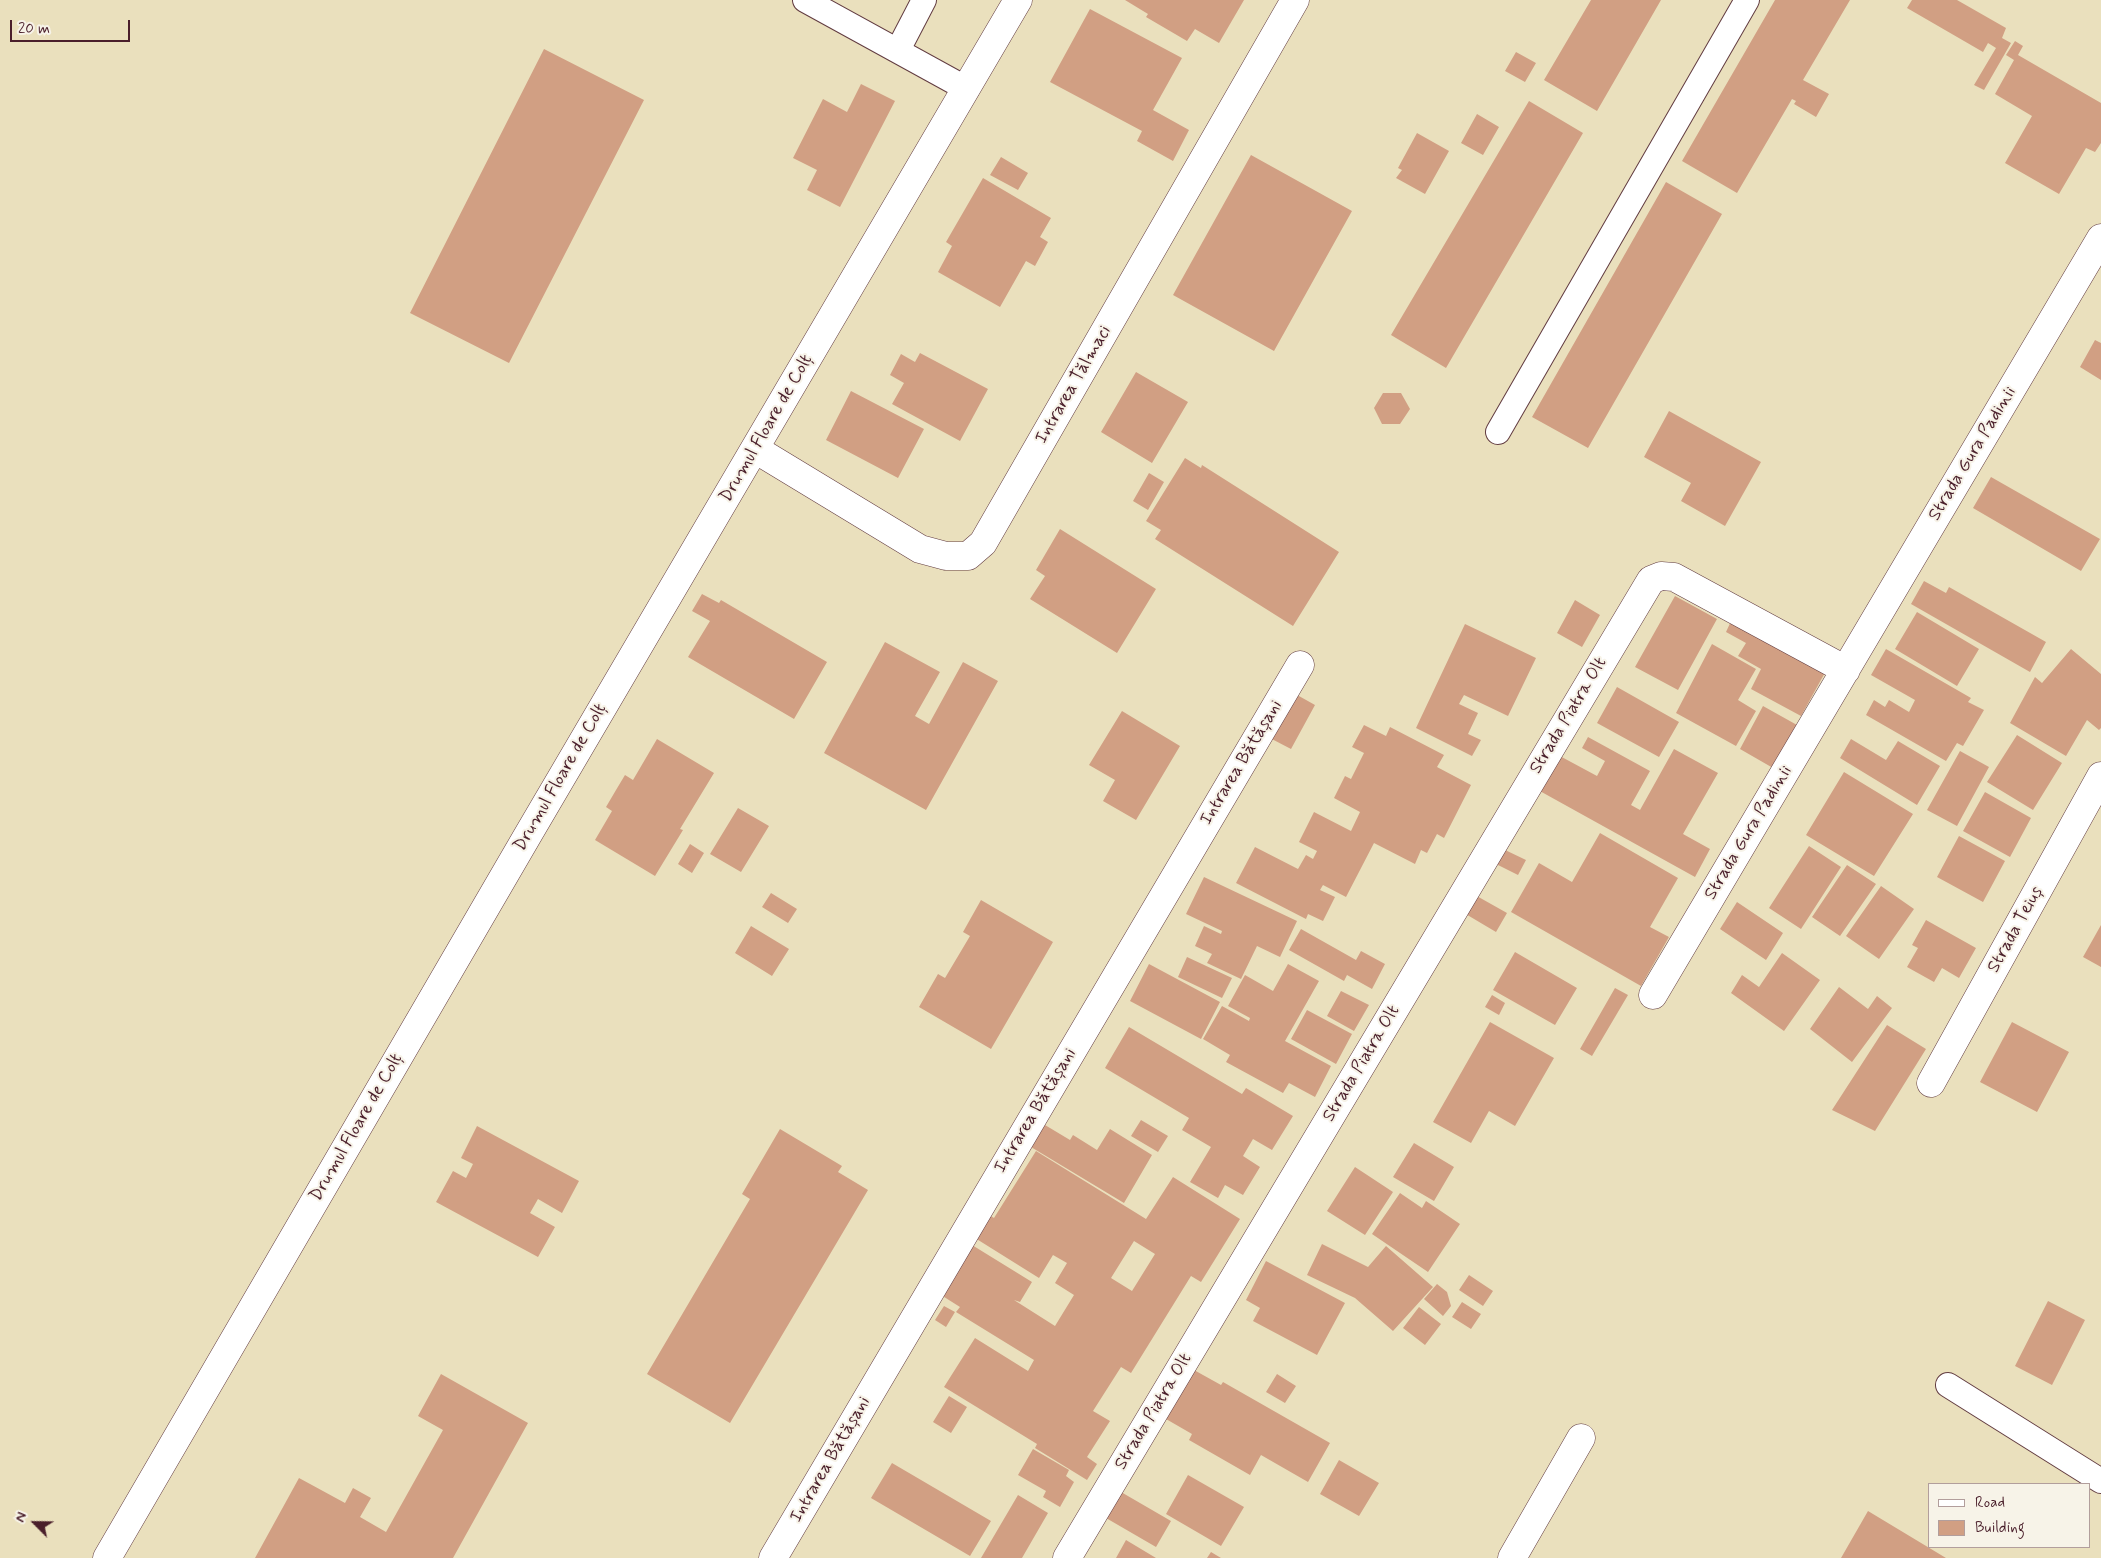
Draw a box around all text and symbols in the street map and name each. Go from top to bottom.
scale bar [12,10,132,42]
text: 20 m [18,19,50,39]
street label: Intrarea Tălmaci [1031,322,1117,448]
street label: Drumul Floare de Colț [716,351,818,507]
street label: Strada Gura Padinii [1924,383,2022,525]
street label: Strada Piatra Olt [1526,654,1612,778]
street label: Intrarea Bătășani [1196,697,1288,829]
street label: Drumul Floare de Colț [510,700,612,856]
street label: Strada Gura Padinii [1700,762,1798,904]
street label: Strada Teiuș [1983,883,2049,977]
street label: Strada Piatra Olt [1319,1002,1405,1126]
street label: Intrarea Bătășani [990,1045,1082,1177]
street label: Drumul Floare de Colț [306,1050,408,1206]
street label: Strada Piatra Olt [1111,1350,1197,1474]
street label: Intrarea Bătășani [786,1393,876,1527]
legend [1928,1483,2091,1548]
text: Road [1975,1493,2005,1513]
north arrow [10,1498,60,1548]
text: N [11,1509,31,1525]
text: Building [1975,1518,2025,1538]

